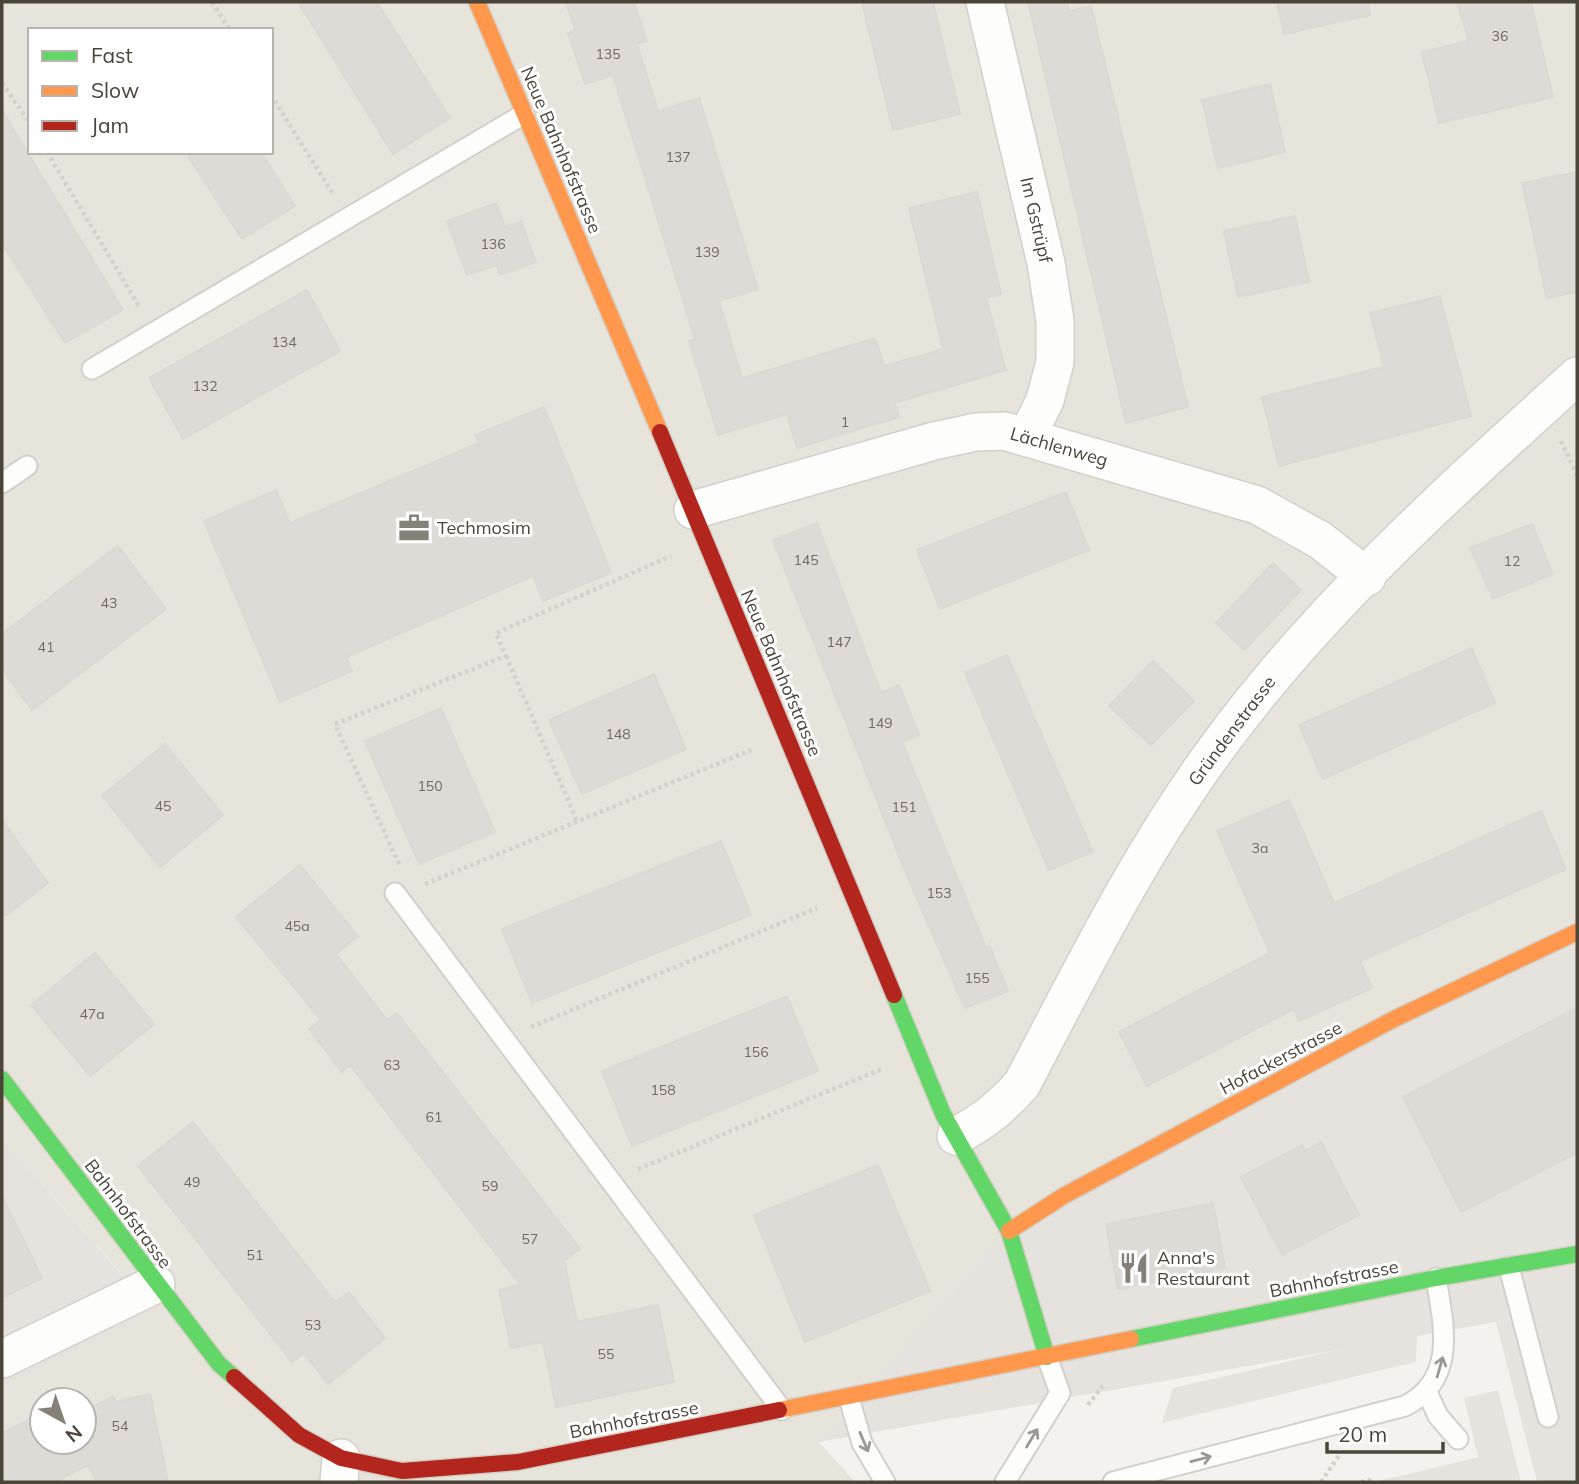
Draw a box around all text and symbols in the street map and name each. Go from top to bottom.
house number: 36 [1492,27,1508,45]
legend [28,28,273,154]
text: Fast [91,42,133,68]
house number: 135 [595,45,621,63]
street label: Neue Bahnhofstrasse [516,63,607,237]
text: Slow [91,77,139,103]
text: Jam [91,112,129,138]
house number: 137 [665,148,691,166]
street label: Im Gstrüpf [1015,175,1058,266]
house number: 136 [480,235,506,253]
house number: 139 [694,243,720,261]
house number: 134 [271,333,297,351]
house number: 132 [192,377,218,395]
house number: 1 [841,413,849,431]
street label: Lächlenweg [1008,422,1111,471]
office icon: Techmosim [397,511,431,545]
place label: Techmosim [437,516,531,539]
house number: 145 [793,551,819,569]
house number: 12 [1504,552,1520,570]
street label: Neue Bahnhofstrasse [736,586,827,760]
house number: 43 [101,594,117,612]
house number: 147 [826,633,852,651]
house number: 41 [38,638,54,656]
street label: Gründenstrasse [1183,671,1280,790]
house number: 149 [867,714,893,732]
house number: 148 [605,725,631,743]
house number: 150 [417,777,443,795]
house number: 45 [155,797,171,815]
house number: 151 [891,798,917,816]
house number: 3a [1252,839,1268,857]
house number: 153 [926,884,952,902]
house number: 45a [284,917,310,935]
house number: 155 [964,969,990,987]
house number: 47a [79,1005,105,1023]
street label: Hofackerstrasse [1216,1016,1346,1099]
house number: 156 [743,1043,769,1061]
house number: 63 [384,1056,400,1074]
house number: 158 [650,1081,676,1099]
house number: 61 [426,1108,442,1126]
street label: Bahnhofstrasse [80,1155,177,1273]
house number: 49 [184,1173,200,1191]
house number: 59 [482,1177,498,1195]
house number: 57 [522,1230,538,1248]
house number: 51 [247,1246,263,1264]
place label: Anna's Restaurant [1157,1246,1249,1290]
restaurant icon: Anna's Restaurant [1117,1251,1151,1285]
street label: Bahnhofstrasse [1267,1255,1400,1302]
house number: 53 [305,1316,321,1334]
house number: 55 [598,1345,614,1363]
one-way arrow [1434,1356,1447,1378]
north arrow [28,1386,98,1456]
street label: Bahnhofstrasse [567,1396,700,1443]
scale bar [1327,1410,1442,1454]
house number: 54 [112,1417,129,1435]
text: N [61,1420,87,1448]
text: 20 m [1338,1421,1387,1447]
one-way arrow [1026,1428,1040,1448]
one-way arrow [858,1431,871,1452]
one-way arrow [1189,1452,1211,1465]

